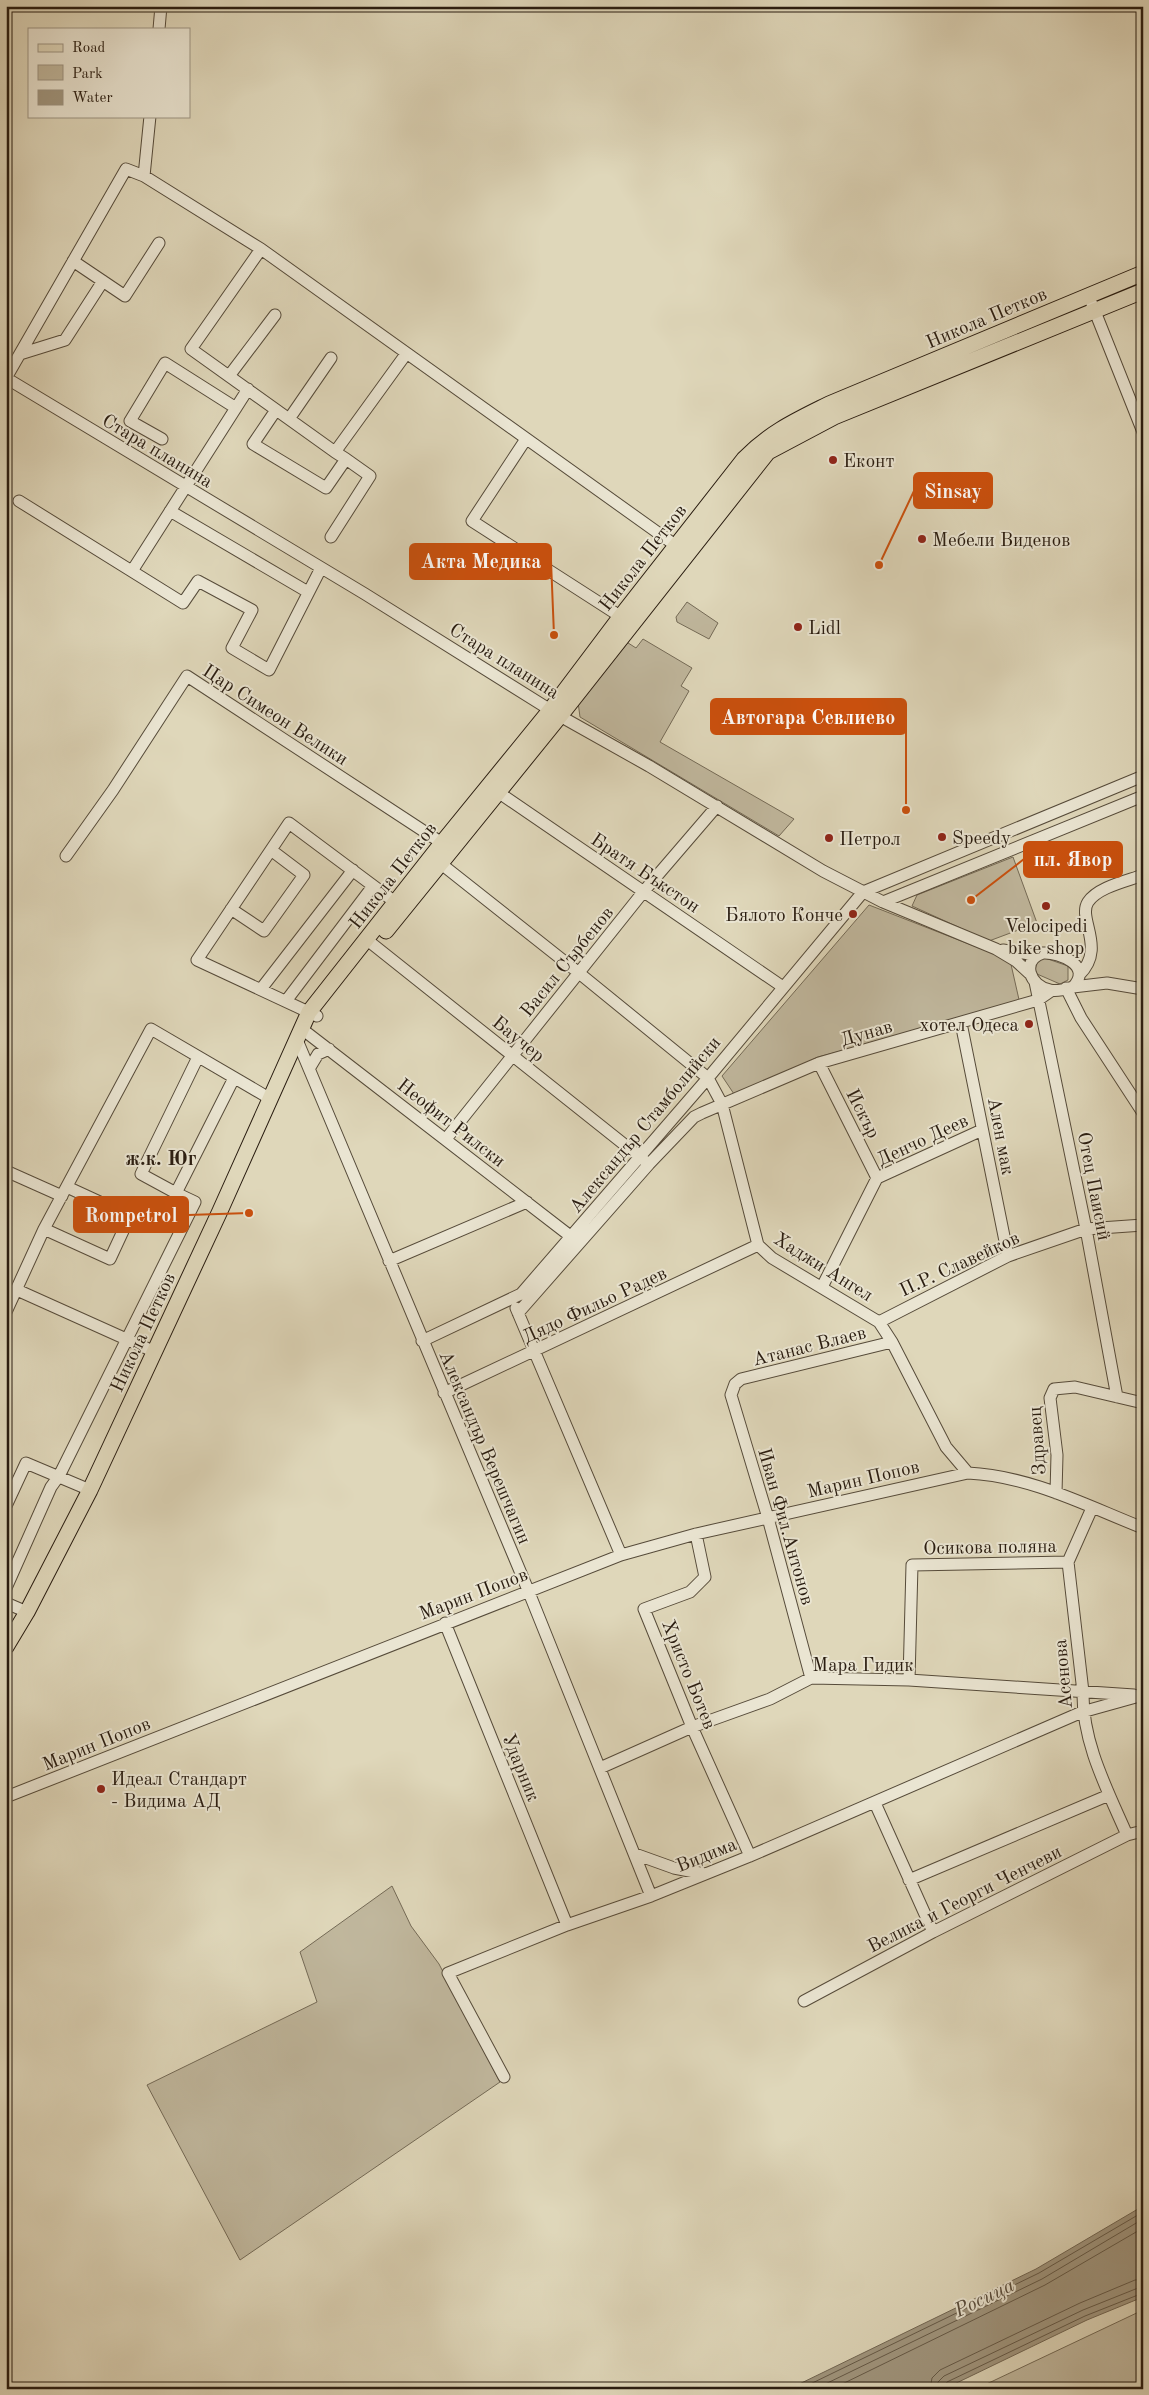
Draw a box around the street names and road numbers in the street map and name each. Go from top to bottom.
street label: Никола Петков [924,285,1050,353]
street label: Стара планина [98,412,216,493]
street label: Никола Петков [597,502,691,615]
street label: Стара планина [445,621,562,704]
street label: Цар Симеон Велики [199,662,351,770]
street label: Никола Петков [347,820,441,933]
street label: Братя Бъкстон [587,831,703,917]
street label: Васил Сърбенов [518,904,618,1021]
street label: Баучер [488,1013,547,1067]
street label: Дунав [839,1018,895,1051]
street label: Александър Стамболийски [567,1034,725,1218]
street label: Неофит Рилски [393,1076,508,1172]
street label: Искър [841,1086,882,1142]
street label: Ален мак [983,1096,1016,1177]
street label: Денчо Деев [875,1112,972,1171]
street label: Отец Паисий [1073,1131,1112,1242]
street label: П.Р. Славейков [897,1229,1023,1301]
street label: Хаджи Ангел [770,1230,875,1306]
street label: Дядо Фильо Радев [520,1265,670,1348]
street label: Никола Петков [108,1270,180,1396]
street label: Атанас Влаев [751,1324,868,1371]
street label: Александър Верешчагин [434,1349,533,1547]
street label: Здравец [1027,1405,1050,1476]
street label: Иван Фил.Антонов [753,1446,816,1607]
street label: Марин Попов [806,1458,921,1503]
street label: Осикова поляна [923,1538,1058,1559]
street label: Марин Попов [417,1566,531,1625]
street label: Христо Ботев [657,1618,718,1732]
street label: Асенова [1052,1638,1077,1709]
street label: Мара Гидик [812,1657,914,1676]
street label: Марин Попов [40,1715,154,1776]
street label: Ударник [498,1731,542,1805]
street label: Видима [674,1835,740,1877]
street label: Велика и Георги Ченчеви [865,1843,1065,1957]

